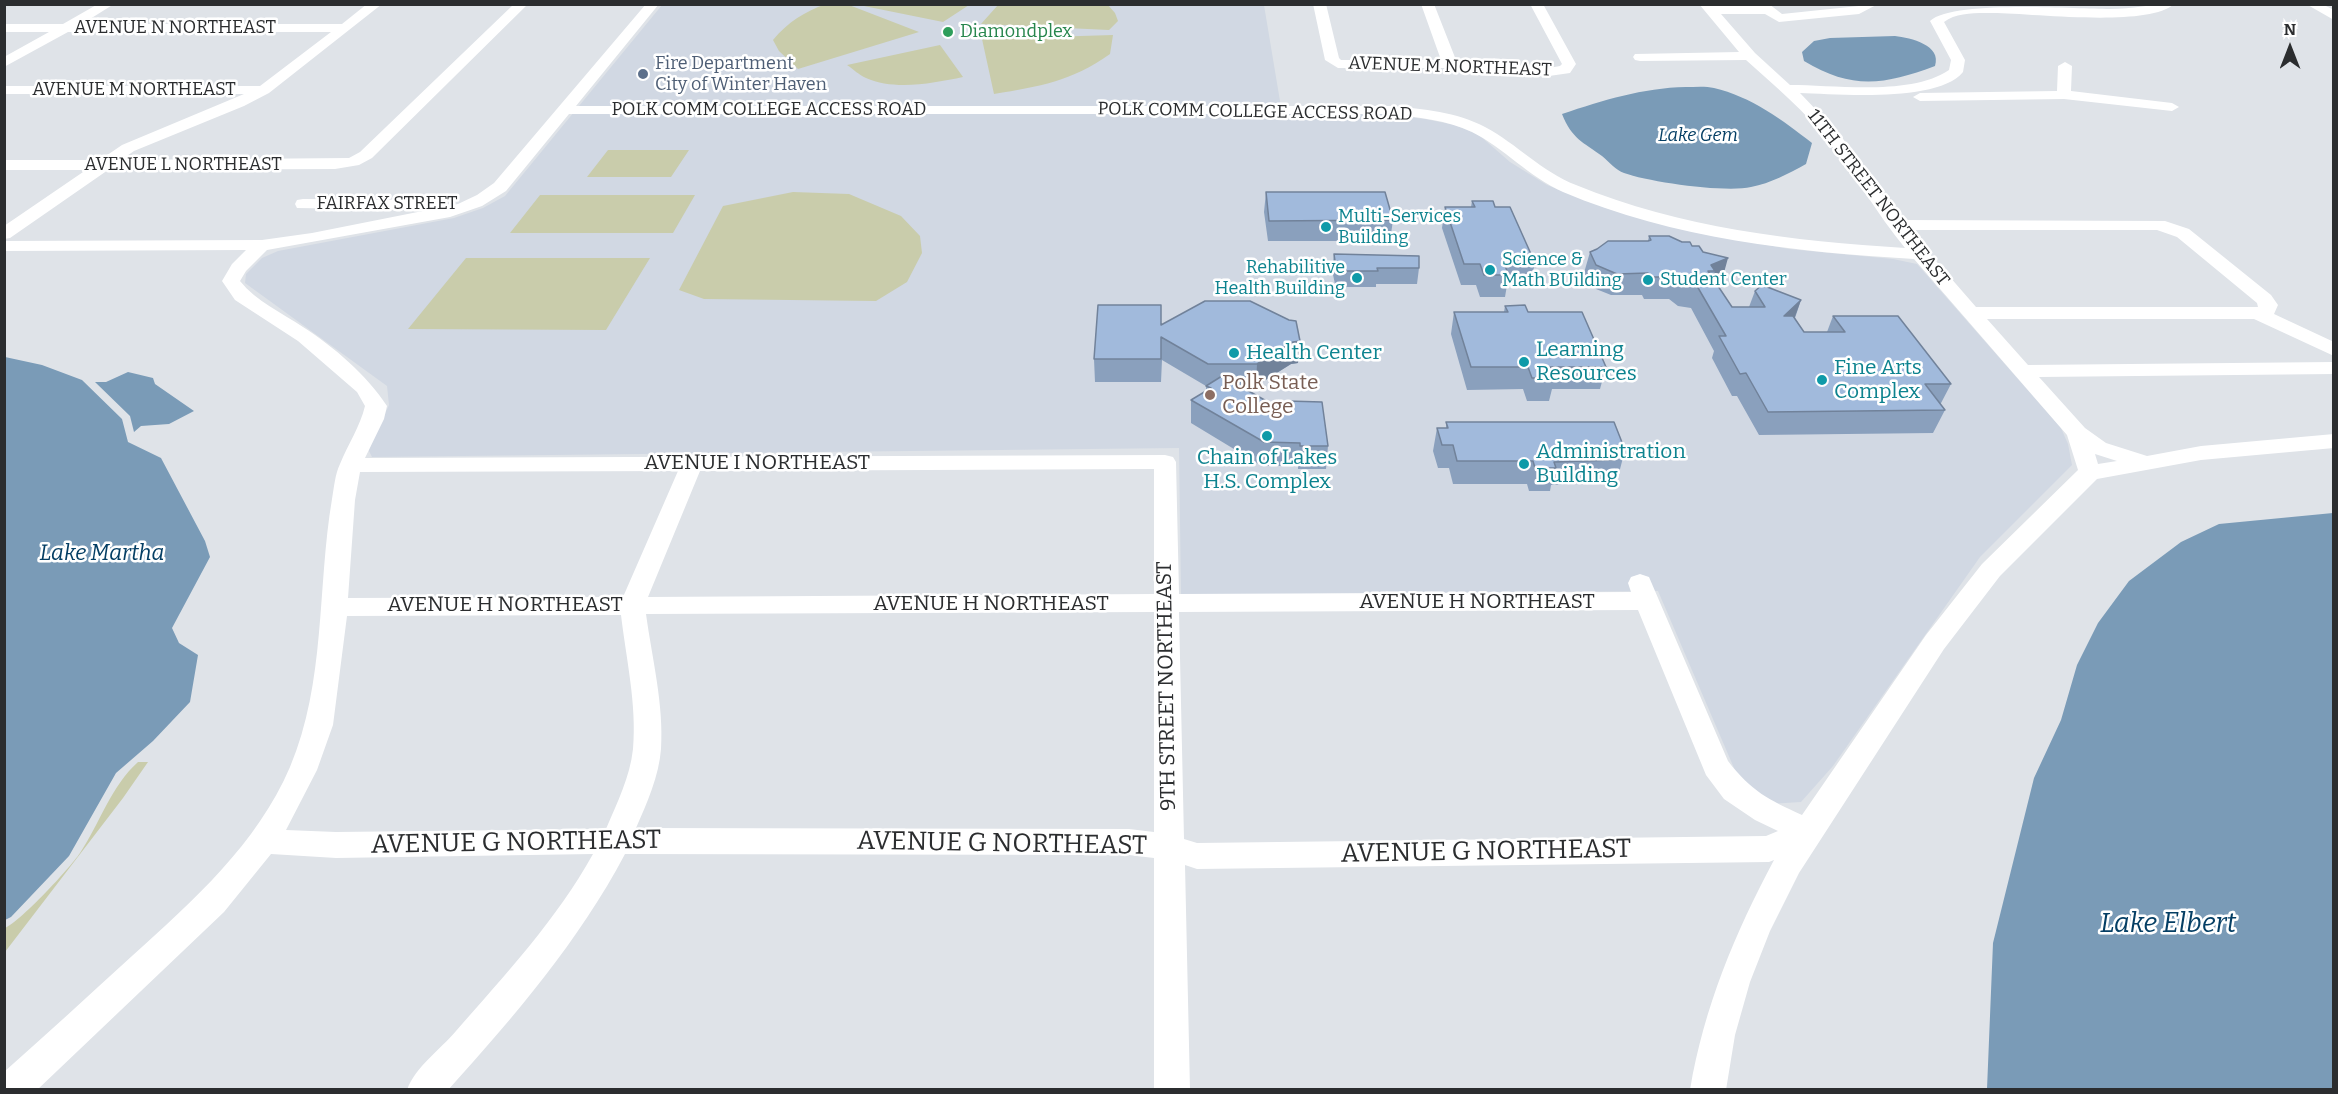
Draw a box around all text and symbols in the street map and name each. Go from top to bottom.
street label: AVENUE N NORTHEAST [74,17,276,39]
north arrow [2260,18,2320,78]
text: N [2284,20,2296,39]
place label: Diamondplex [960,21,1072,43]
marker: Diamondplex [941,25,955,39]
place label: Fire Department City of Winter Haven [655,53,827,96]
street label: AVENUE M NORTHEAST [1348,53,1552,81]
marker: Fire Department City of Winter Haven [636,67,650,81]
street label: AVENUE M NORTHEAST [32,79,236,101]
street label: POLK COMM COLLEGE ACCESS ROAD [1097,98,1413,126]
street label: POLK COMM COLLEGE ACCESS ROAD [612,99,926,121]
street label: 11TH STREET NORTHEAST [1802,105,1954,291]
water label: Lake Gem [1658,125,1738,147]
street label: AVENUE L NORTHEAST [84,154,282,176]
street label: FAIRFAX STREET [316,193,458,215]
place label: Multi-Services Building [1338,206,1461,248]
marker: Multi-Services Building [1319,220,1333,234]
place label: Science & Math BUilding [1502,249,1622,292]
place label: Rehabilitive Health Building [1214,257,1345,300]
marker: Science & Math BUilding [1483,263,1497,277]
place label: Student Center [1660,269,1787,291]
marker: Rehabilitive Health Building [1350,271,1364,285]
marker: Student Center [1641,273,1655,287]
place label: Learning Resources [1536,337,1637,387]
place label: Health Center [1246,340,1382,366]
marker: Health Center [1227,346,1241,360]
marker: Learning Resources [1517,355,1531,369]
place label: Fine Arts Complex [1834,355,1922,405]
place label: Polk State College [1222,370,1318,420]
marker: Fine Arts Complex [1815,373,1829,387]
marker: Polk State College [1203,388,1217,402]
marker: Chain of Lakes H.S. Complex [1260,429,1274,443]
place label: Administration Building [1536,439,1686,489]
place label: Chain of Lakes H.S. Complex [1197,445,1337,495]
street label: AVENUE I NORTHEAST [644,450,870,476]
marker: Administration Building [1517,457,1531,471]
water label: Lake Martha [40,541,164,567]
street label: 9TH STREET NORTHEAST [1152,561,1182,811]
street label: AVENUE H NORTHEAST [1359,589,1595,615]
street label: AVENUE H NORTHEAST [873,591,1109,617]
street label: AVENUE H NORTHEAST [387,592,623,618]
street label: AVENUE G NORTHEAST [371,825,661,861]
street label: AVENUE G NORTHEAST [857,826,1147,862]
street label: AVENUE G NORTHEAST [1341,834,1631,870]
water label: Lake Elbert [2100,908,2236,940]

